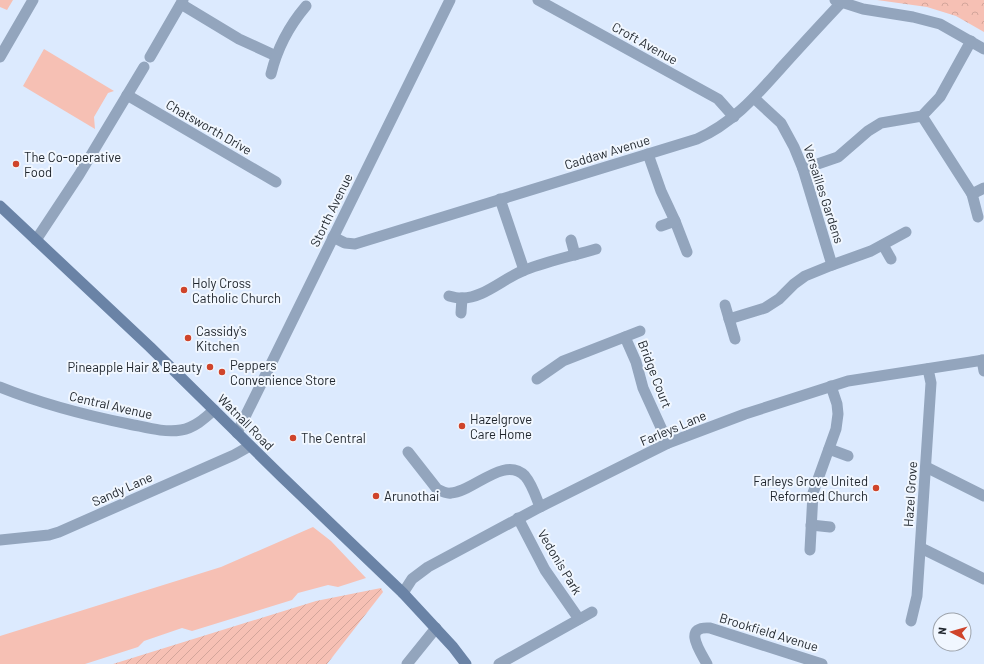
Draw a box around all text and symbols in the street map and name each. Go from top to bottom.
street label: Croft Avenue [609,18,681,68]
street label: Chatsworth Drive [163,96,255,158]
street label: Caddaw Avenue [562,131,652,173]
street label: Versailles Gardens [800,143,848,245]
place label: The Co-operative Food [24,149,121,180]
marker: The Co-operative Food [11,159,21,169]
street label: Storth Avenue [306,171,356,249]
place label: Holy Cross Catholic Church [192,275,281,306]
marker: Holy Cross Catholic Church [179,285,189,295]
place label: Cassidy's Kitchen [196,323,247,354]
marker: Cassidy's Kitchen [183,333,193,343]
street label: Bridge Court [635,338,675,410]
place label: Peppers Convenience Store [230,357,336,388]
place label: Pineapple Hair & Beauty [67,359,202,375]
marker: Pineapple Hair & Beauty [205,362,215,372]
marker: Peppers Convenience Store [217,367,227,377]
street label: Central Avenue [68,388,154,422]
street label: Watnall Road [215,391,277,453]
street label: Farleys Lane [637,407,709,449]
place label: Hazelgrove Care Home [470,411,532,442]
marker: Hazelgrove Care Home [457,421,467,431]
place label: The Central [301,430,366,446]
marker: The Central [288,433,298,443]
street label: Hazel Grove [900,461,920,527]
street label: Sandy Lane [89,469,155,509]
place label: Farleys Grove United Reformed Church [753,473,868,504]
marker: Farleys Grove United Reformed Church [871,483,881,493]
place label: Arunothai [384,488,439,504]
marker: Arunothai [371,491,381,501]
street label: Vedonis Park [534,527,586,598]
street label: Brookfield Avenue [718,609,820,655]
north arrow [932,612,972,652]
text: N [935,627,948,635]

